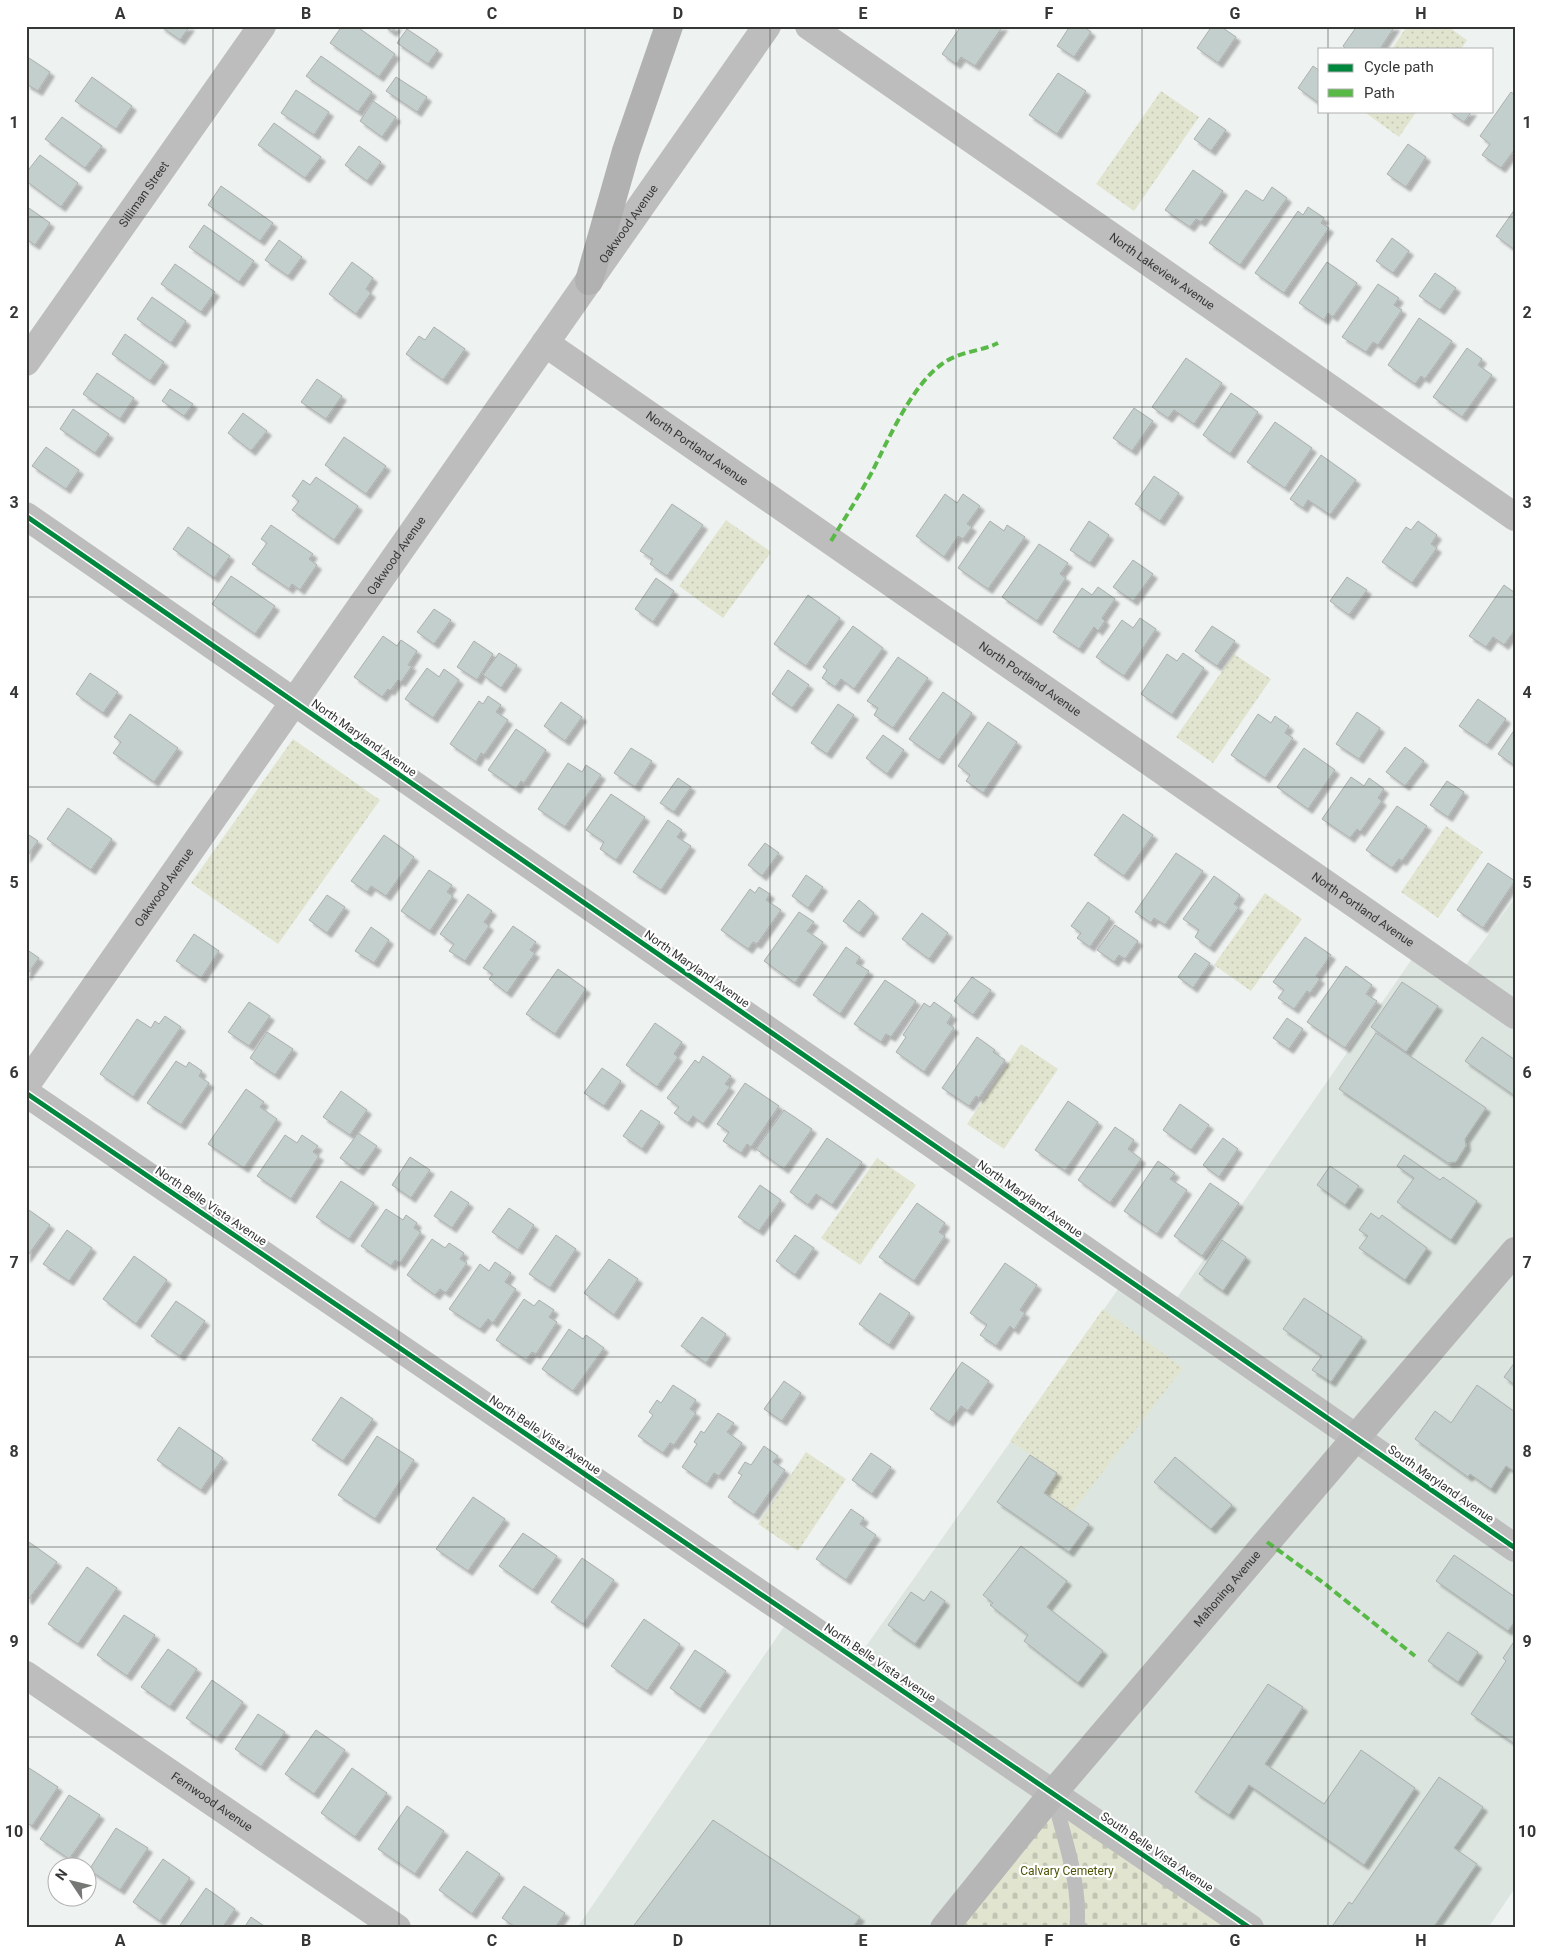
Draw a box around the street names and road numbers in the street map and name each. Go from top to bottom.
street label: Silliman Street [116,159,172,230]
street label: Oakwood Avenue [596,182,661,266]
street label: North Lakeview Avenue [1107,230,1217,313]
street label: North Portland Avenue [643,408,751,489]
street label: Oakwood Avenue [364,514,429,598]
street label: North Portland Avenue [976,639,1084,719]
street label: North Maryland Avenue [309,696,419,780]
street label: Oakwood Avenue [132,846,196,930]
street label: North Portland Avenue [1309,869,1417,950]
street label: North Maryland Avenue [642,927,752,1011]
street label: North Maryland Avenue [975,1157,1085,1241]
street label: North Belle Vista Avenue [152,1163,270,1249]
street label: North Belle Vista Avenue [486,1392,604,1478]
street label: South Maryland Avenue [1385,1442,1497,1526]
street label: Mahoning Avenue [1191,1548,1264,1630]
street label: North Belle Vista Avenue [821,1620,939,1706]
street label: Fernwood Avenue [169,1769,255,1834]
street label: South Belle Vista Avenue [1098,1809,1216,1895]

